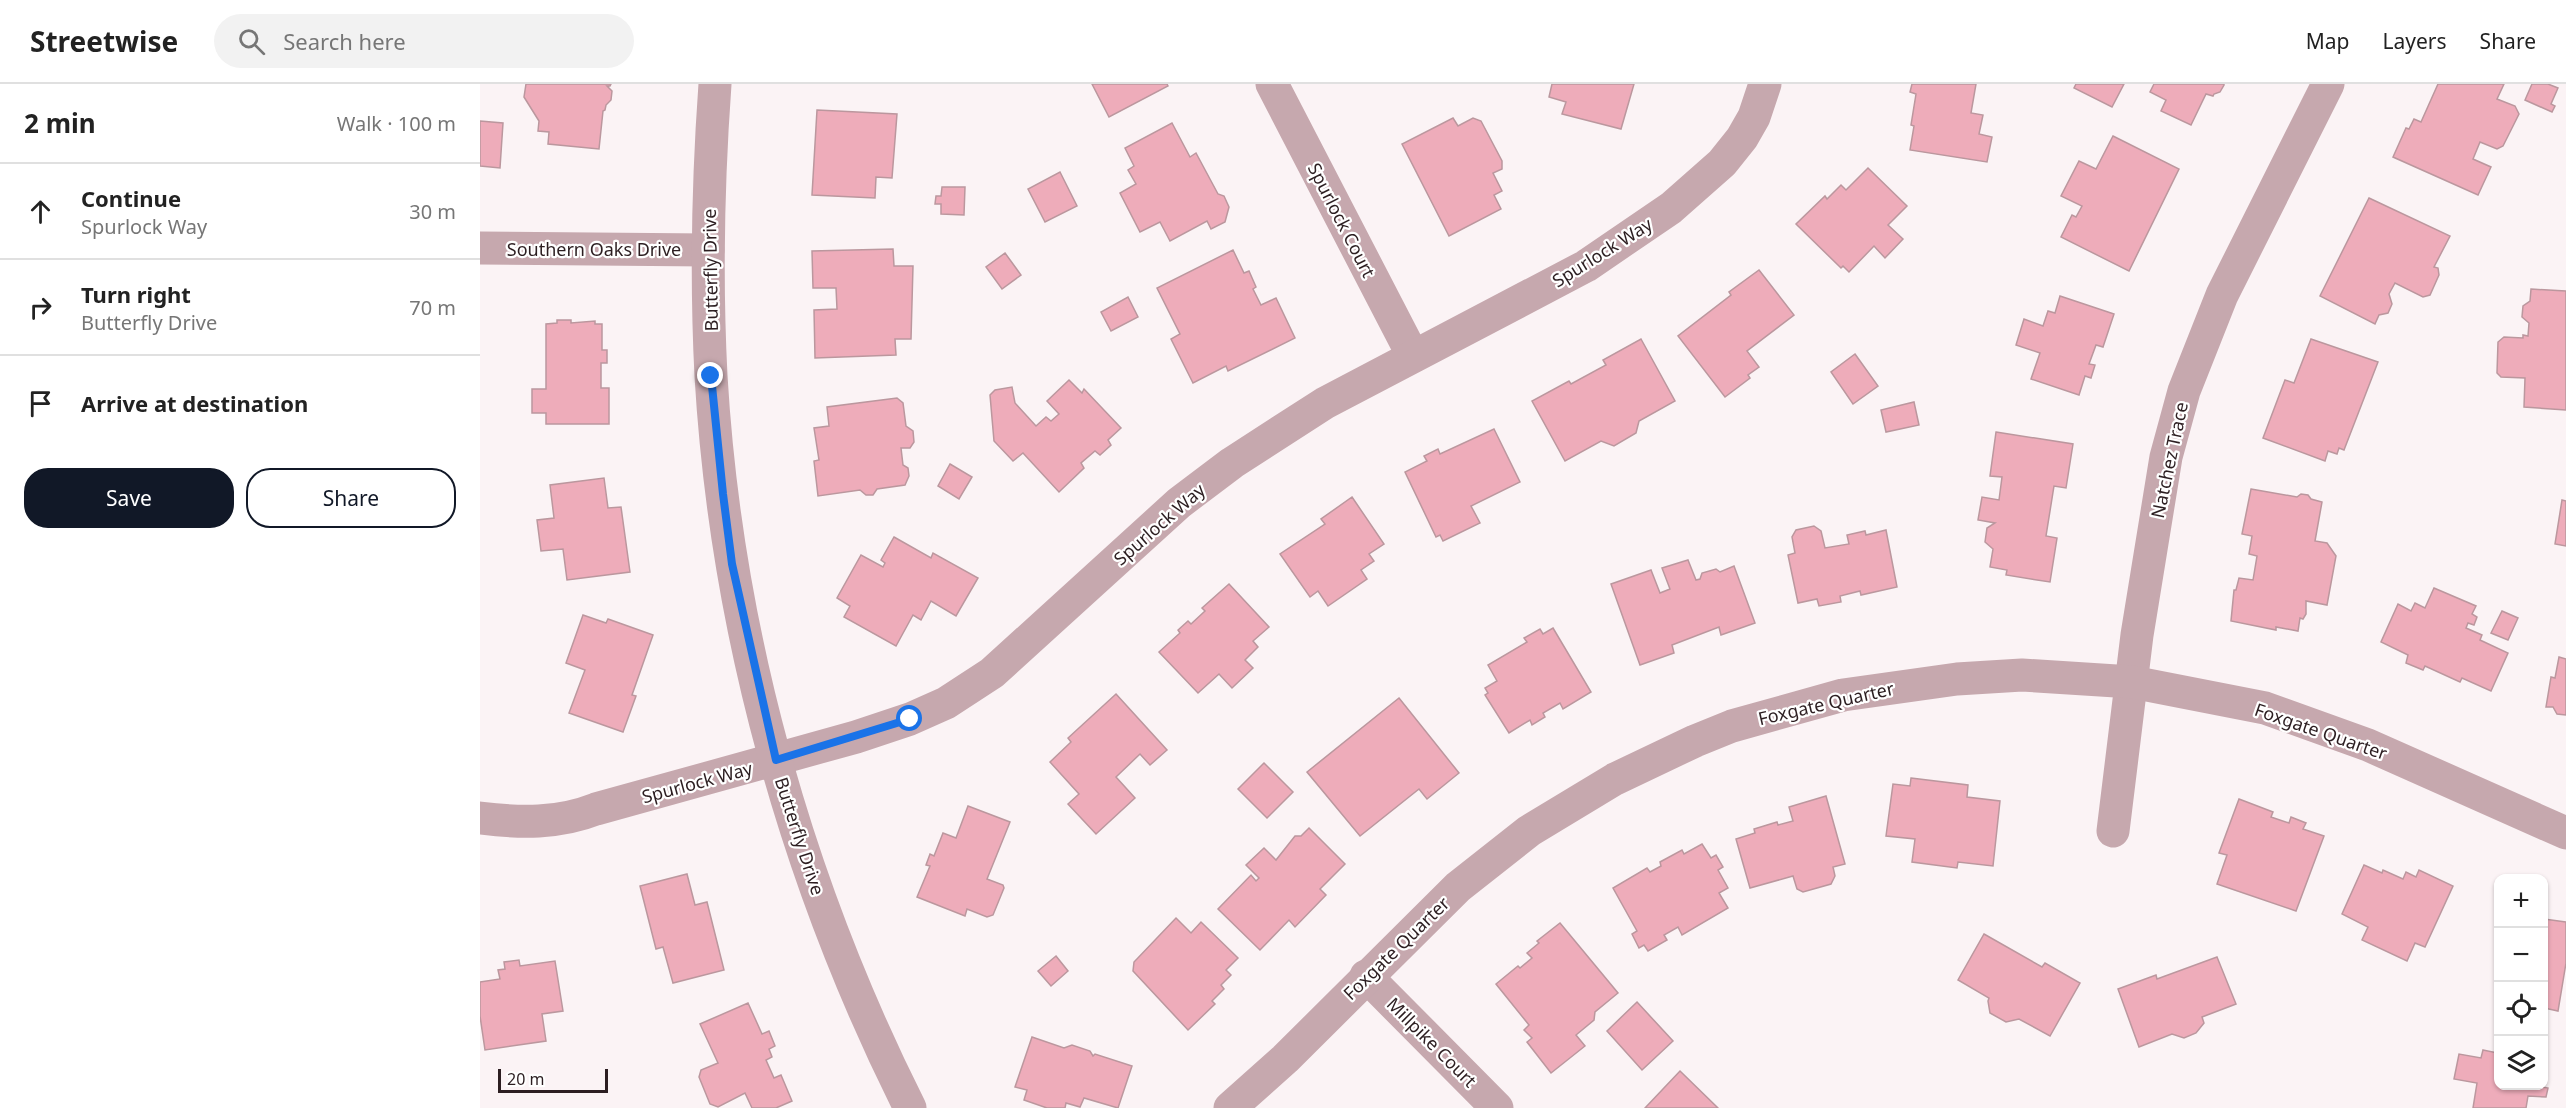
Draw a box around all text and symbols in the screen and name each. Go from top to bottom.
search box [214,14,634,68]
text: Streetwise [30,22,178,60]
icon: search [235,25,268,58]
text: Search here [283,26,406,56]
text: Map [2306,27,2350,55]
text: Layers [2383,27,2447,55]
text: Share [2480,27,2536,55]
text: 2 min [24,105,96,141]
text: Walk · 100 m [337,110,456,137]
street label: Spurlock Court [1303,159,1381,282]
text: Continue [81,183,181,213]
icon: ahead [24,195,57,228]
text: 30 m [409,198,456,225]
street label: Butterfly Drive [697,208,723,332]
street label: Spurlock Way [1547,211,1657,292]
text: Spurlock Way [81,213,207,240]
street label: Southern Oaks Drive [507,237,681,261]
text: Turn right [81,279,191,309]
icon: right [24,291,57,324]
text: 70 m [409,294,456,321]
text: Butterfly Drive [81,309,217,336]
route end [697,362,723,388]
icon: arrive [24,387,57,420]
text: Arrive at destination [81,388,308,418]
street label: Natchez Trace [2145,400,2193,520]
button: Save [24,468,234,528]
button: Share [246,468,456,528]
street label: Spurlock Way [1108,477,1210,570]
street label: Foxgate Quarter [1756,676,1897,730]
street label: Foxgate Quarter [2252,697,2391,765]
route start [896,705,922,731]
street label: Spurlock Way [639,755,756,808]
street label: Butterfly Drive [770,774,830,898]
map controls [2494,874,2548,1090]
button: + [2494,874,2548,928]
street label: Foxgate Quarter [1338,891,1455,1005]
button: − [2494,928,2548,982]
button: locate [2494,982,2548,1036]
street label: Millpike Court [1382,992,1482,1092]
button: layers [2494,1036,2548,1090]
scale bar [498,1066,608,1094]
text: 20 m [507,1068,544,1090]

